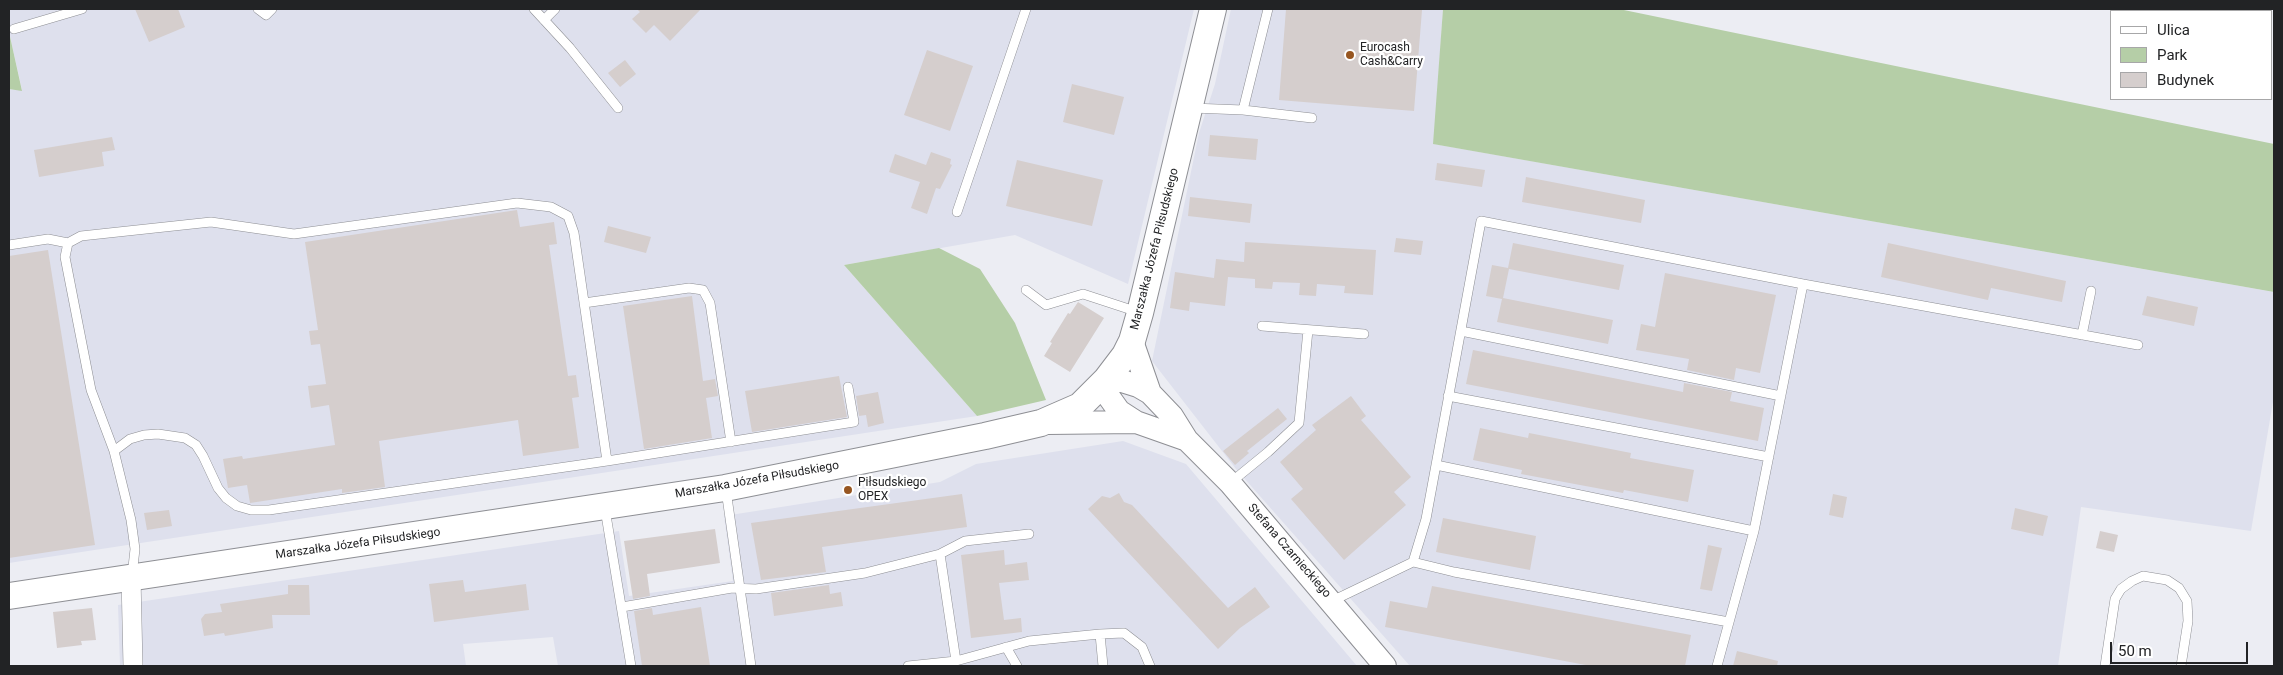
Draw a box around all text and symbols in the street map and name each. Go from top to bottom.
legend [2110,10,2273,100]
text: Ulica [2157,21,2190,39]
place label: Eurocash Cash&Carry [1360,41,1423,69]
text: Park [2157,46,2187,64]
marker: Eurocash Cash&Carry [1344,49,1356,61]
text: Budynek [2157,71,2214,89]
street label: Marszałka Józefa Piłsudskiego [1128,167,1182,331]
street label: Marszałka Józefa Piłsudskiego [674,458,840,502]
place label: Piłsudskiego OPEX [858,476,926,504]
marker: Piłsudskiego OPEX [842,484,854,496]
street label: Stefana Czarnieckiego [1244,501,1334,601]
street label: Marszałka Józefa Piłsudskiego [275,525,441,563]
scale bar [2113,632,2250,664]
text: 50 m [2118,642,2152,660]

